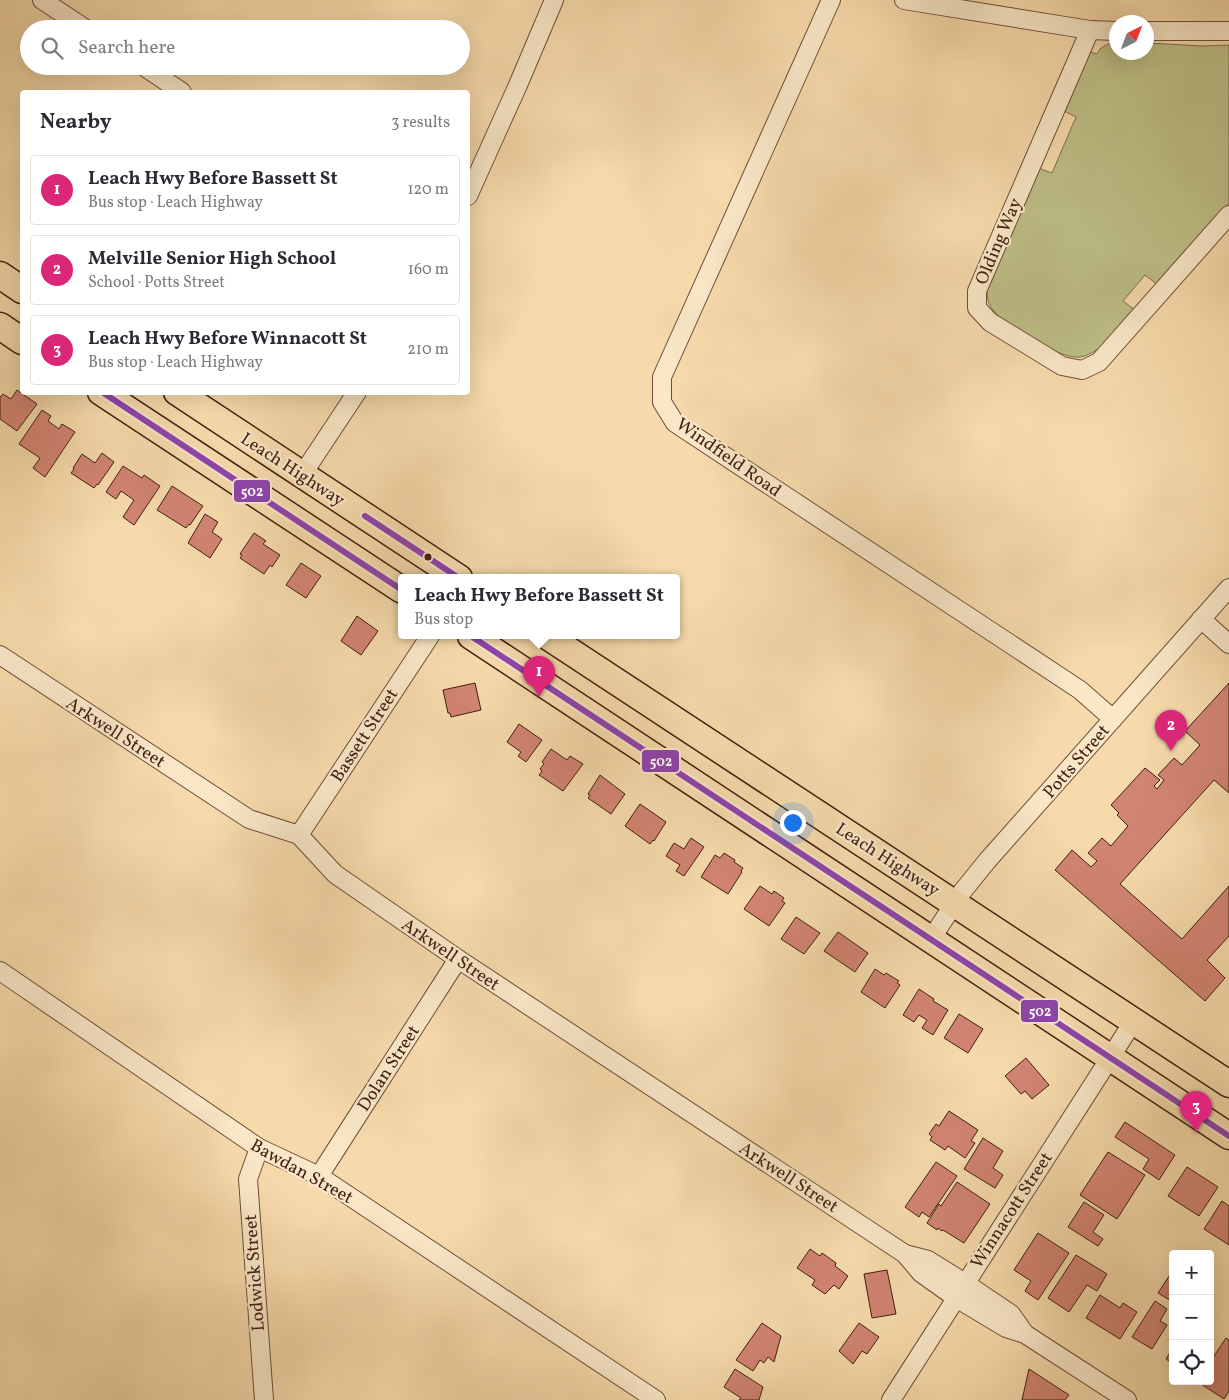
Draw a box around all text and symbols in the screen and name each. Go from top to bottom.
north arrow [1109,15,1154,60]
search box [20,20,470,75]
icon: search [38,34,66,62]
text: Search here [78,35,175,61]
text: Nearby [40,108,111,137]
text: 3 results [391,112,450,134]
text: Leach Hwy Before Bassett St [88,166,338,192]
text: 1 [54,179,60,201]
text: 120 m [407,179,449,201]
text: Bus stop · Leach Highway [88,192,263,214]
street label: Olding Way [970,194,1029,289]
text: Melville Senior High School [88,246,336,272]
text: 2 [53,259,61,281]
text: 160 m [408,259,449,281]
text: School · Potts Street [88,272,225,294]
text: Leach Hwy Before Winnacott St [88,326,367,352]
text: 3 [53,339,61,361]
text: 210 m [407,339,449,361]
text: Bus stop · Leach Highway [88,352,263,374]
street label: Windfield Road [670,413,786,504]
street label: Leach Highway [235,427,349,513]
line badge: 502 [233,479,271,503]
text: 502 [241,483,263,502]
unlabelled marker [423,552,433,562]
popup [398,574,680,639]
text: Leach Hwy Before Bassett St [414,583,664,609]
text: Bus stop [414,609,473,631]
pin: 1 [523,656,555,697]
street label: Bassett Street [326,684,405,788]
street label: Arkwell Street [61,692,170,775]
pin: 2 [1155,710,1187,751]
street label: Potts Street [1038,720,1116,804]
line badge: 502 [641,749,680,773]
text: 502 [650,753,672,772]
your location [780,810,806,836]
street label: Leach Highway [830,817,944,903]
street label: Arkwell Street [396,913,504,997]
line badge: 502 [1020,999,1059,1023]
text: 502 [1029,1003,1051,1022]
street label: Dolan Street [352,1021,427,1117]
pin: 3 [1180,1091,1212,1132]
street label: Bawdan Street [245,1134,357,1211]
street label: Arkwell Street [734,1137,843,1220]
street label: Winnacott Street [965,1148,1059,1274]
street label: Lodwick Street [239,1213,272,1332]
map controls [1169,1250,1214,1385]
button: + [1169,1250,1214,1295]
button: − [1169,1295,1214,1340]
button: locate [1169,1340,1214,1385]

